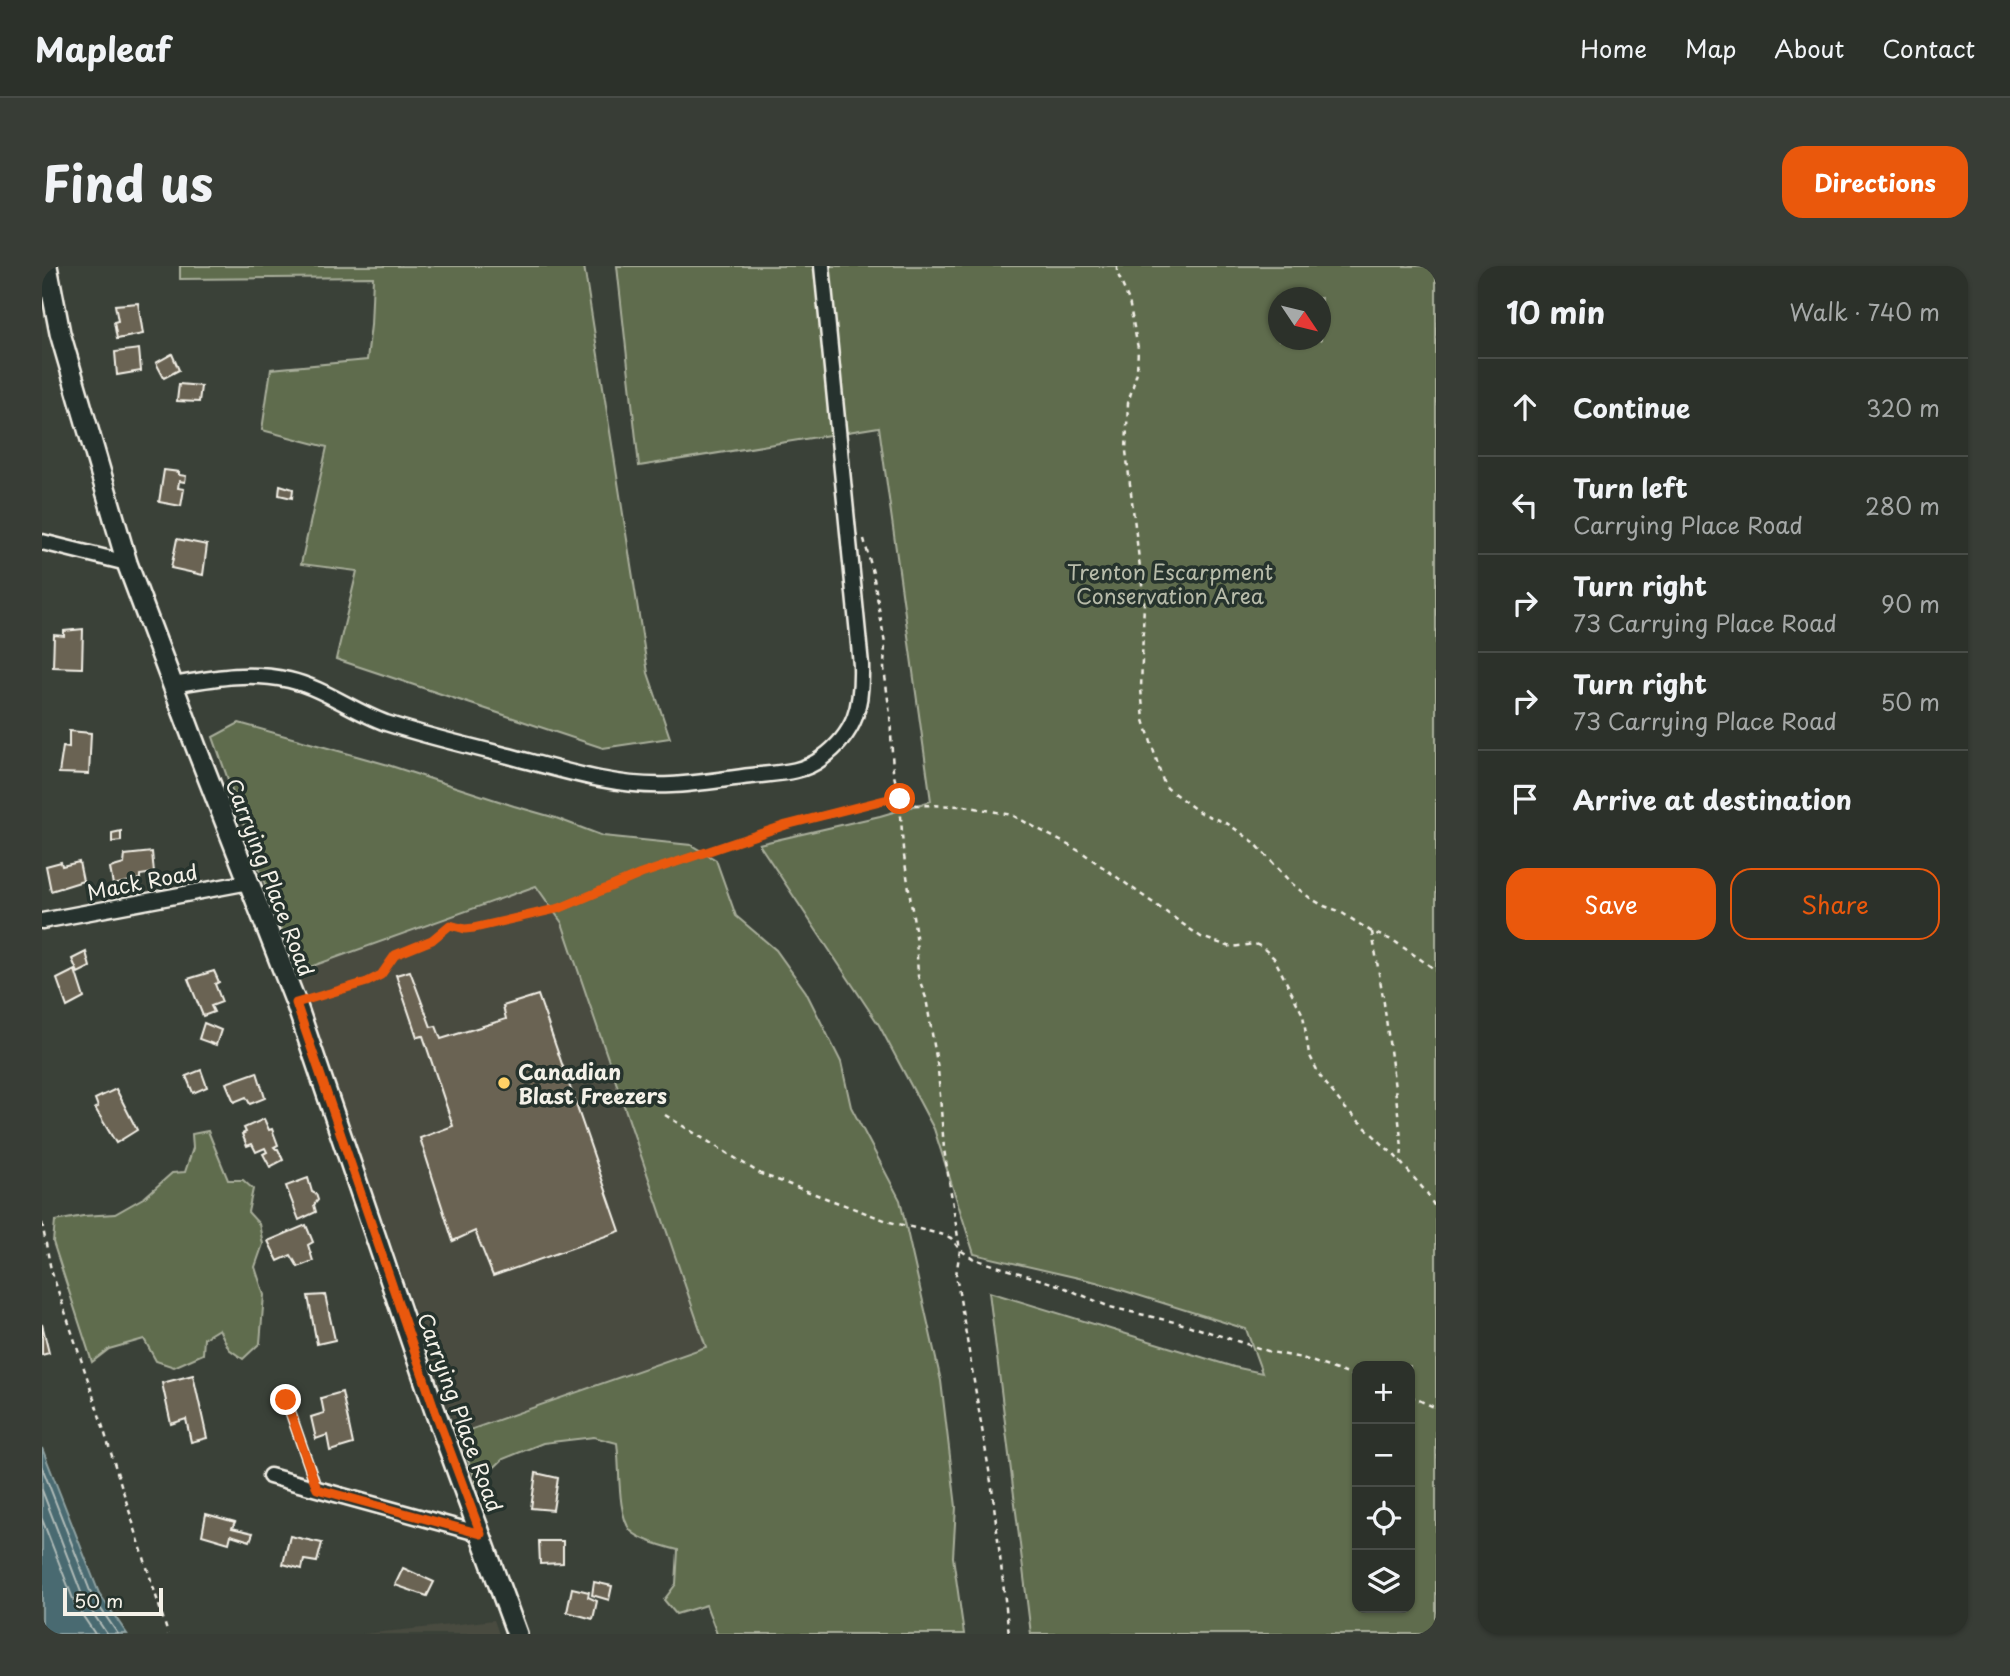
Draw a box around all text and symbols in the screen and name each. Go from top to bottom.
text: Mapleaf [35,23,171,73]
text: Home [1580,30,1647,66]
text: Map [1685,30,1736,66]
text: About [1774,30,1844,66]
text: Contact [1882,30,1975,66]
text: Find us [42,145,213,219]
button: Directions [1782,146,1968,218]
north arrow [1268,287,1331,350]
text: 10 min [1506,289,1605,334]
text: Walk · 740 m [1790,294,1940,329]
icon: ahead [1506,388,1544,426]
text: Continue [1573,388,1690,427]
text: 320 m [1866,390,1940,425]
text: Turn left [1573,468,1688,507]
icon: left [1506,486,1544,524]
text: 280 m [1865,488,1940,523]
text: Carrying Place Road [1573,507,1803,542]
park label: Trenton Escarpment Conservation Area [1067,555,1273,611]
text: Turn right [1573,566,1707,605]
icon: right [1506,584,1544,622]
text: 90 m [1881,586,1940,621]
text: 73 Carrying Place Road [1573,605,1837,640]
text: Turn right [1573,664,1707,703]
icon: right [1506,682,1544,720]
text: 50 m [1880,684,1940,719]
text: 73 Carrying Place Road [1573,703,1837,738]
street label: Carrying Place Road [218,773,324,981]
icon: arrive [1506,780,1544,818]
text: Arrive at destination [1573,780,1852,819]
route start [884,783,915,814]
street label: Mack Road [84,855,200,907]
button: Save [1506,868,1716,940]
button: Share [1730,868,1940,940]
place label: Canadian Blast Freezers [518,1055,667,1111]
marker: Canadian Blast Freezers [496,1075,512,1091]
street label: Carrying Place Road [410,1308,512,1516]
map controls [1352,1361,1415,1613]
button: + [1352,1361,1415,1424]
route end [270,1384,301,1415]
button: − [1352,1424,1415,1487]
button: locate [1352,1487,1415,1550]
button: layers [1352,1550,1415,1613]
scale bar [63,1585,163,1617]
text: 50 m [74,1586,123,1614]

